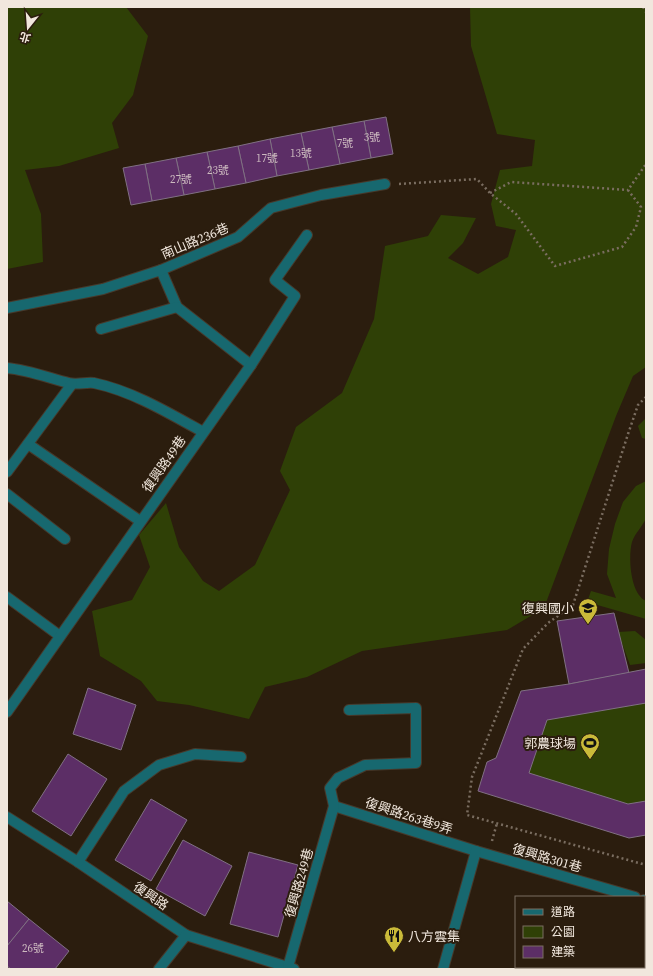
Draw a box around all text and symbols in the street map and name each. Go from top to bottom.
north arrow [8,8,48,48]
text: 北 [18,28,33,46]
house number: 3號 [364,130,380,145]
house number: 7號 [337,136,353,151]
house number: 13號 [290,146,312,161]
house number: 17號 [256,151,278,166]
house number: 23號 [207,163,229,178]
house number: 27號 [170,172,192,187]
street label: 南山路236巷 [159,219,231,263]
street label: 復興路49巷 [138,432,190,496]
school or university icon: 復興國小 [577,597,599,625]
place label: 復興國小 [522,600,574,617]
sports icon: 郭農球場 [579,732,601,760]
place label: 郭農球場 [524,735,576,752]
street label: 復興路263巷9弄 [363,794,455,838]
street label: 復興路301巷 [510,840,584,876]
street label: 復興路249巷 [281,846,317,920]
street label: 復興路 [130,878,172,914]
legend [515,896,645,968]
text: 道路 [551,904,575,920]
text: 公園 [551,924,575,940]
restaurant icon: 八方雲集 [383,925,405,953]
place label: 八方雲集 [408,928,460,945]
house number: 26號 [22,941,44,956]
text: 建築 [551,944,575,960]

